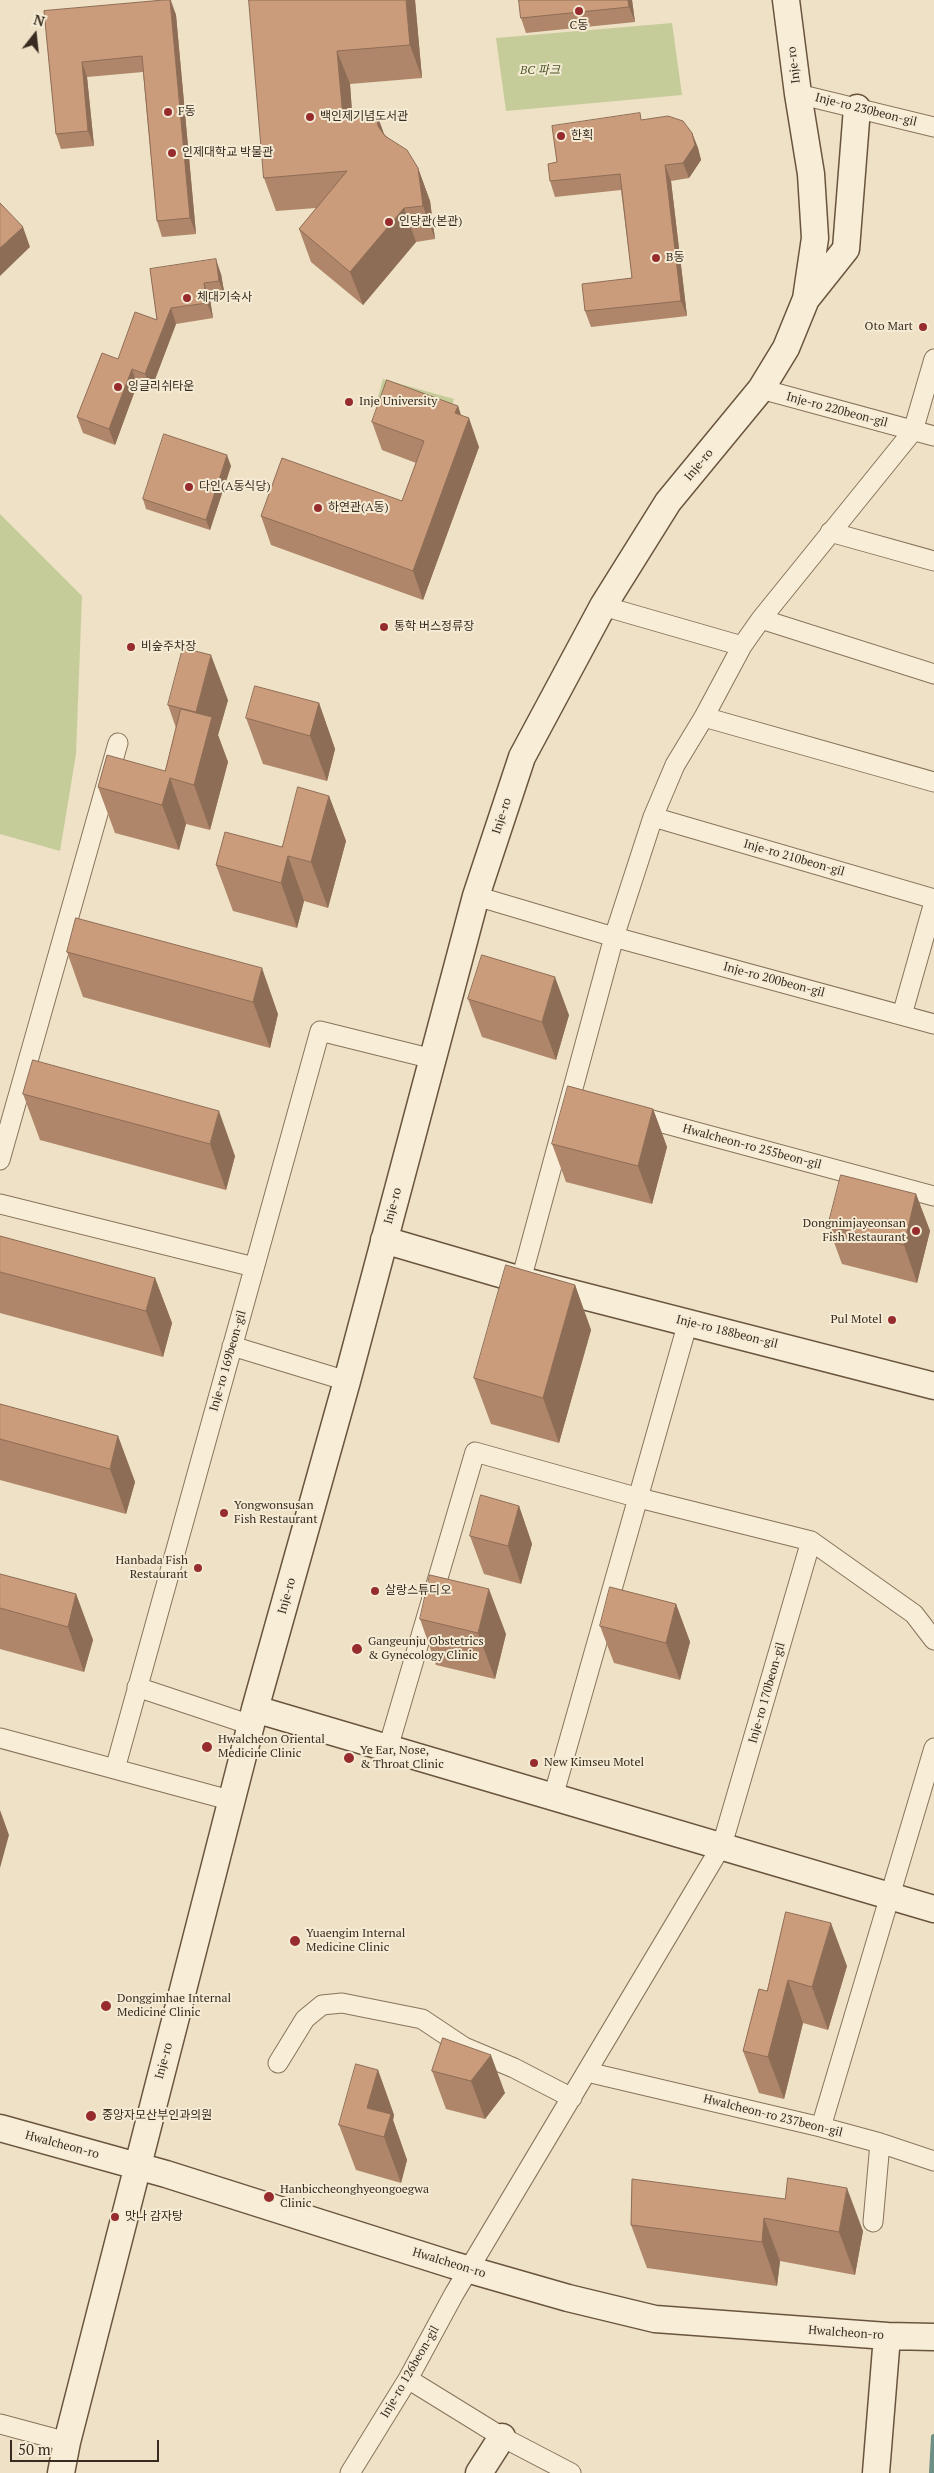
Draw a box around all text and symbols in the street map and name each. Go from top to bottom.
marker: C동 [573,5,585,17]
north arrow [10,10,60,60]
text: N [32,10,47,31]
place label: C동 [570,19,588,33]
street label: Inje-ro [785,46,803,84]
park label: BC 파크 [520,64,560,78]
street label: Inje-ro 230beon-gil [814,90,918,130]
place label: F동 [178,105,196,119]
marker: F동 [162,106,174,118]
place label: 백인제기념도서관 [320,110,408,124]
marker: 백인제기념도서관 [304,111,316,123]
place label: 한획 [571,129,593,143]
marker: 한획 [555,130,567,142]
place label: 인제대학교 박물관 [182,146,273,160]
marker: 인제대학교 박물관 [166,147,178,159]
place label: 인당관(본관) [399,215,462,229]
marker: 인당관(본관) [383,216,395,228]
place label: B동 [666,251,684,265]
marker: B동 [650,252,662,264]
place label: 체대기숙사 [197,291,252,305]
marker: 체대기숙사 [181,292,193,304]
place label: Oto Mart [865,320,913,334]
marker: Oto Mart [917,321,929,333]
place label: 잉글리쉬타운 [128,380,194,394]
marker: 잉글리쉬타운 [112,381,124,393]
street label: Inje-ro 220beon-gil [785,390,889,430]
place label: Inje University [359,395,437,409]
marker: Inje University [343,396,355,408]
street label: Inje-ro [682,446,716,484]
place label: 다인(A동식당) [199,480,271,494]
marker: 다인(A동식당) [183,481,195,493]
place label: 하연관(A동) [328,501,389,515]
marker: 하연관(A동) [312,502,324,514]
place label: 통학 버스정류장 [394,620,474,634]
marker: 통학 버스정류장 [378,621,390,633]
place label: 비숲주차장 [141,640,196,654]
marker: 비숲주차장 [125,641,137,653]
street label: Inje-ro [489,796,515,836]
street label: Inje-ro 210beon-gil [742,837,846,879]
street label: Inje-ro 200beon-gil [722,960,826,1000]
street label: Hwalcheon-ro 255beon-gil [681,1122,823,1172]
street label: Inje-ro [381,1186,405,1226]
place label: Dongnimjayeonsan Fish Restaurant [803,1217,906,1245]
marker: Dongnimjayeonsan Fish Restaurant [910,1225,922,1237]
street label: Inje-ro 169beon-gil [207,1309,249,1413]
street label: Inje-ro 188beon-gil [675,1312,779,1352]
place label: Pul Motel [830,1313,882,1327]
marker: Pul Motel [886,1314,898,1326]
place label: Yongwonsusan Fish Restaurant [234,1499,318,1527]
marker: Yongwonsusan Fish Restaurant [218,1507,230,1519]
place label: Hanbada Fish Restaurant [115,1554,188,1582]
marker: Hanbada Fish Restaurant [192,1562,204,1574]
street label: Inje-ro [275,1576,299,1616]
place label: 살랑스튜디오 [385,1584,451,1598]
marker: 살랑스튜디오 [369,1585,381,1597]
place label: Gangeunju Obstetrics & Gynecology Clinic [368,1635,484,1663]
street label: Inje-ro 170beon-gil [746,1641,788,1745]
marker: Gangeunju Obstetrics & Gynecology Clinic [350,1642,364,1656]
place label: Hwalcheon Oriental Medicine Clinic [218,1733,325,1761]
marker: Hwalcheon Oriental Medicine Clinic [200,1740,214,1754]
place label: Ye Ear, Nose, & Throat Clinic [360,1744,444,1772]
marker: Ye Ear, Nose, & Throat Clinic [342,1751,356,1765]
place label: New Kimseu Motel [544,1756,644,1770]
marker: New Kimseu Motel [528,1757,540,1769]
place label: Yuaengim Internal Medicine Clinic [306,1927,405,1955]
marker: Yuaengim Internal Medicine Clinic [288,1934,302,1948]
place label: Donggimhae Internal Medicine Clinic [117,1992,231,2020]
marker: Donggimhae Internal Medicine Clinic [99,1999,113,2013]
street label: Inje-ro [152,2041,176,2081]
street label: Hwalcheon-ro 237beon-gil [702,2092,844,2140]
marker: 중앙자모산부인과의원 [84,2109,98,2123]
place label: 중앙자모산부인과의원 [102,2109,212,2123]
street label: Hwalcheon-ro [23,2128,101,2162]
place label: Hanbiccheonghyeongoegwa Clinic [280,2183,429,2211]
marker: Hanbiccheonghyeongoegwa Clinic [262,2190,276,2204]
place label: 맛나 감자탕 [125,2210,183,2224]
marker: 맛나 감자탕 [109,2211,121,2223]
street label: Hwalcheon-ro [411,2245,487,2281]
street label: Inje-ro 126beon-gil [378,2323,442,2421]
street label: Hwalcheon-ro [808,2323,884,2343]
scale bar [12,2430,161,2462]
text: 50 m [18,2439,51,2459]

